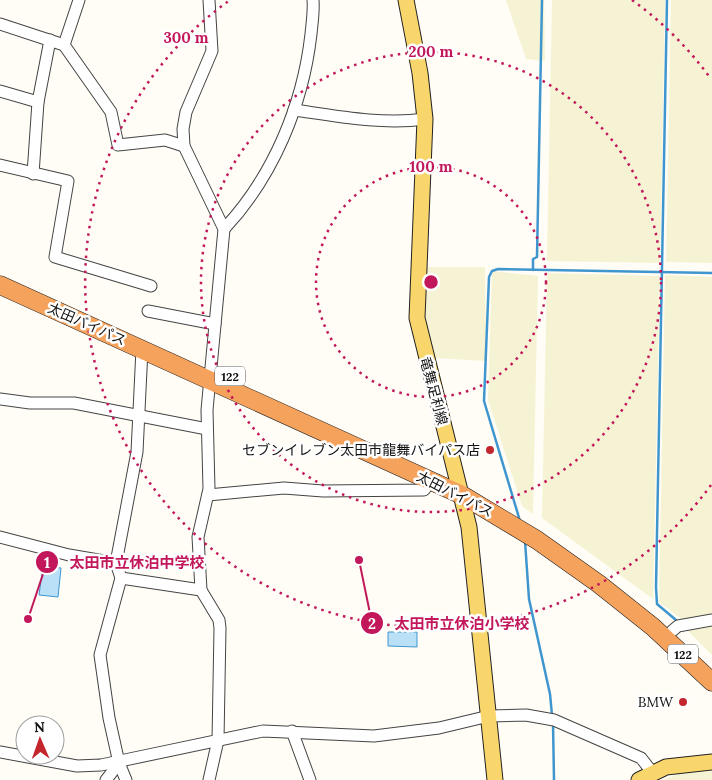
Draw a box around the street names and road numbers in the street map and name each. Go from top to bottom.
street label: 太田バイパス [45,299,129,349]
street label: 竜舞足利線 [416,355,452,427]
road number: 122 [215,366,245,386]
street label: 太田バイパス [414,467,496,521]
road number: 122 [668,644,698,664]

